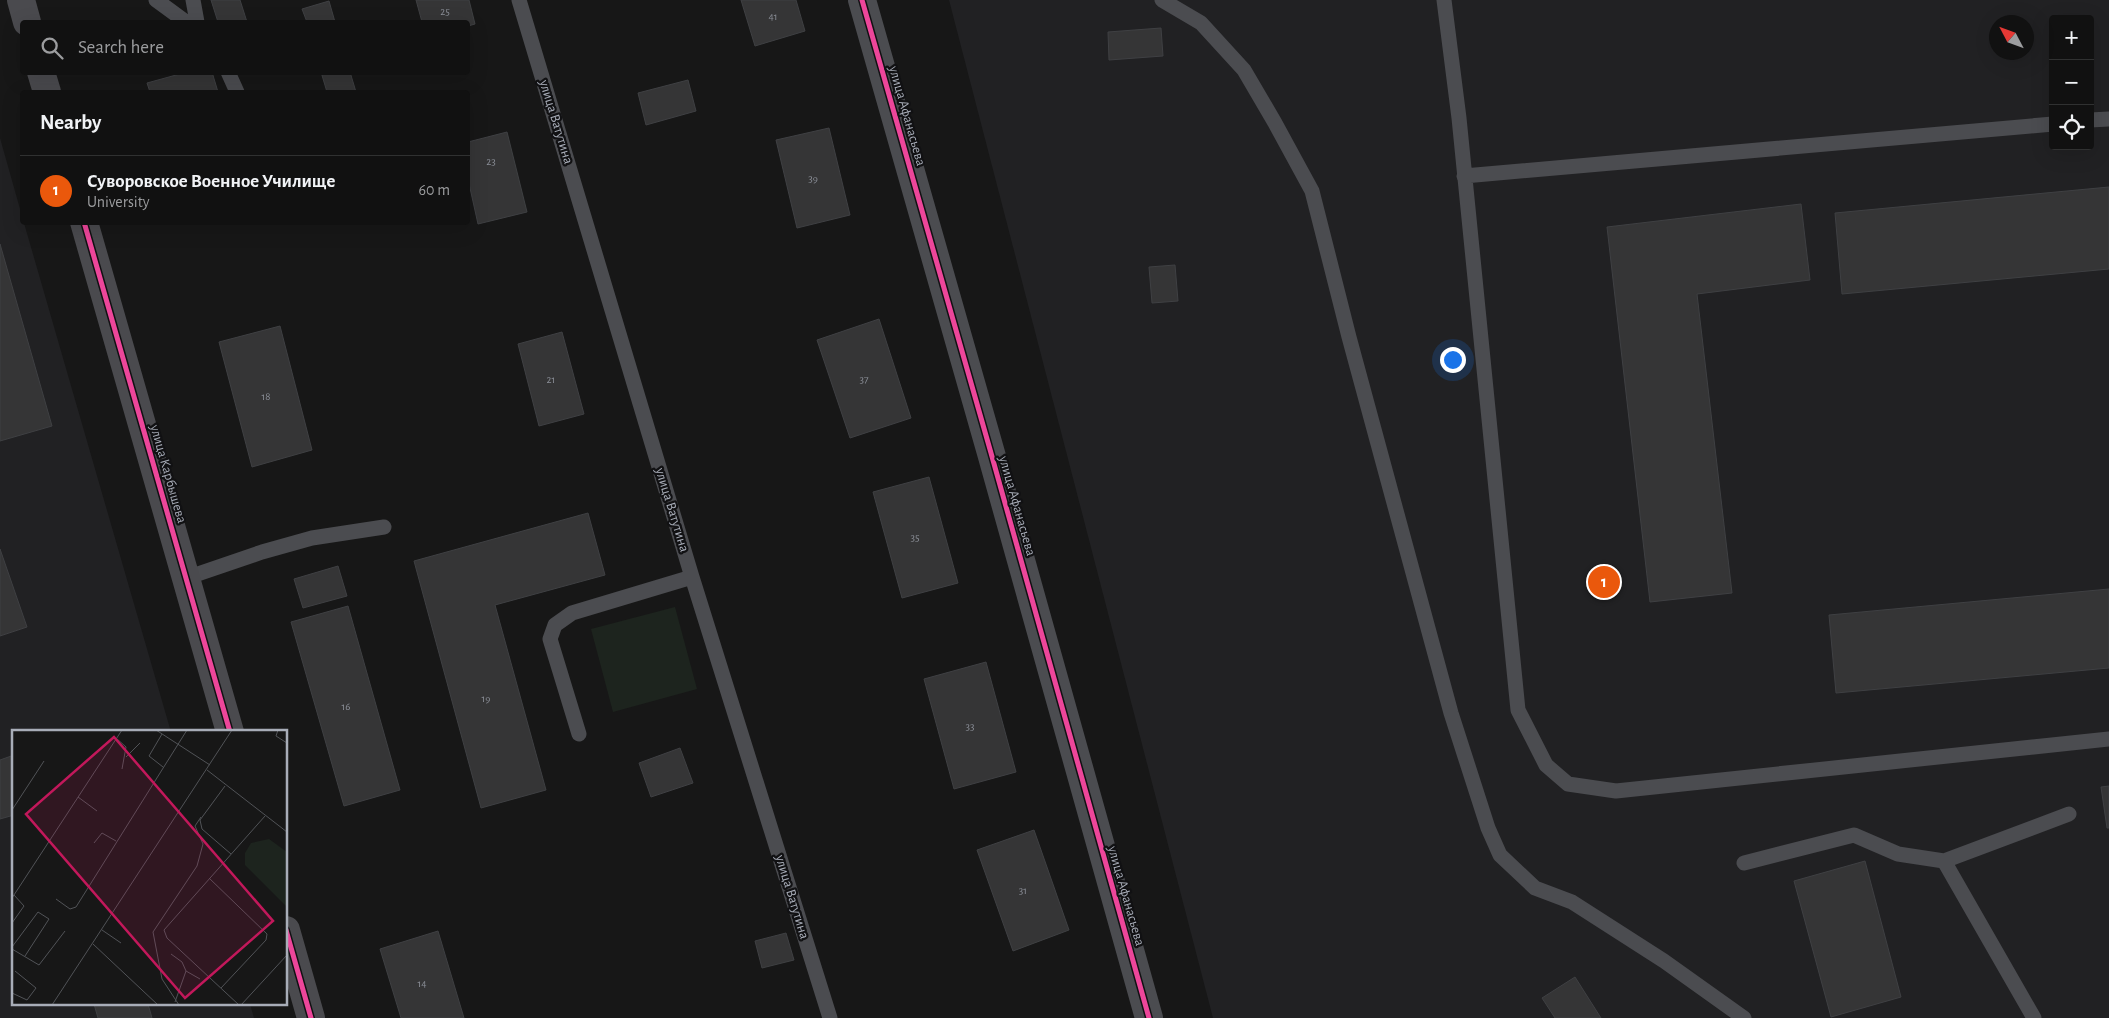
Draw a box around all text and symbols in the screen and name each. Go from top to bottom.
house number: 25 [440,6,450,17]
house number: 41 [768,11,778,22]
north arrow [1989,15,2034,60]
map controls [2049,15,2094,150]
button: + [2049,15,2094,60]
search box [20,20,470,75]
icon: search [38,34,66,62]
text: Search here [78,38,164,57]
button: − [2049,60,2094,105]
street label: улица Афанасьева [886,64,928,168]
street label: улица Ватутина [536,77,576,166]
button: locate [2049,105,2094,150]
text: Nearby [40,112,101,133]
house number: 23 [486,156,496,167]
text: Суворовское Военное Училище [87,172,335,191]
house number: 39 [808,173,818,184]
text: 1 [53,182,59,198]
text: 60 m [419,182,450,198]
text: University [87,194,150,210]
your location [1440,347,1466,373]
house number: 21 [547,374,555,385]
house number: 37 [859,374,869,385]
house number: 18 [262,391,271,402]
street label: улица Карбышева [147,422,189,525]
street label: улица Афанасьева [996,454,1038,558]
street label: улица Ватутина [652,465,692,554]
house number: 35 [910,532,920,543]
pin: 1 [1588,563,1620,601]
house number: 19 [482,693,490,704]
house number: 16 [342,701,350,712]
house number: 33 [965,721,975,732]
inset map [12,730,288,1006]
street label: улица Афанасьева [1105,844,1147,948]
street label: улица Ватутина [772,852,812,941]
house number: 31 [1019,885,1027,896]
house number: 14 [417,978,427,989]

